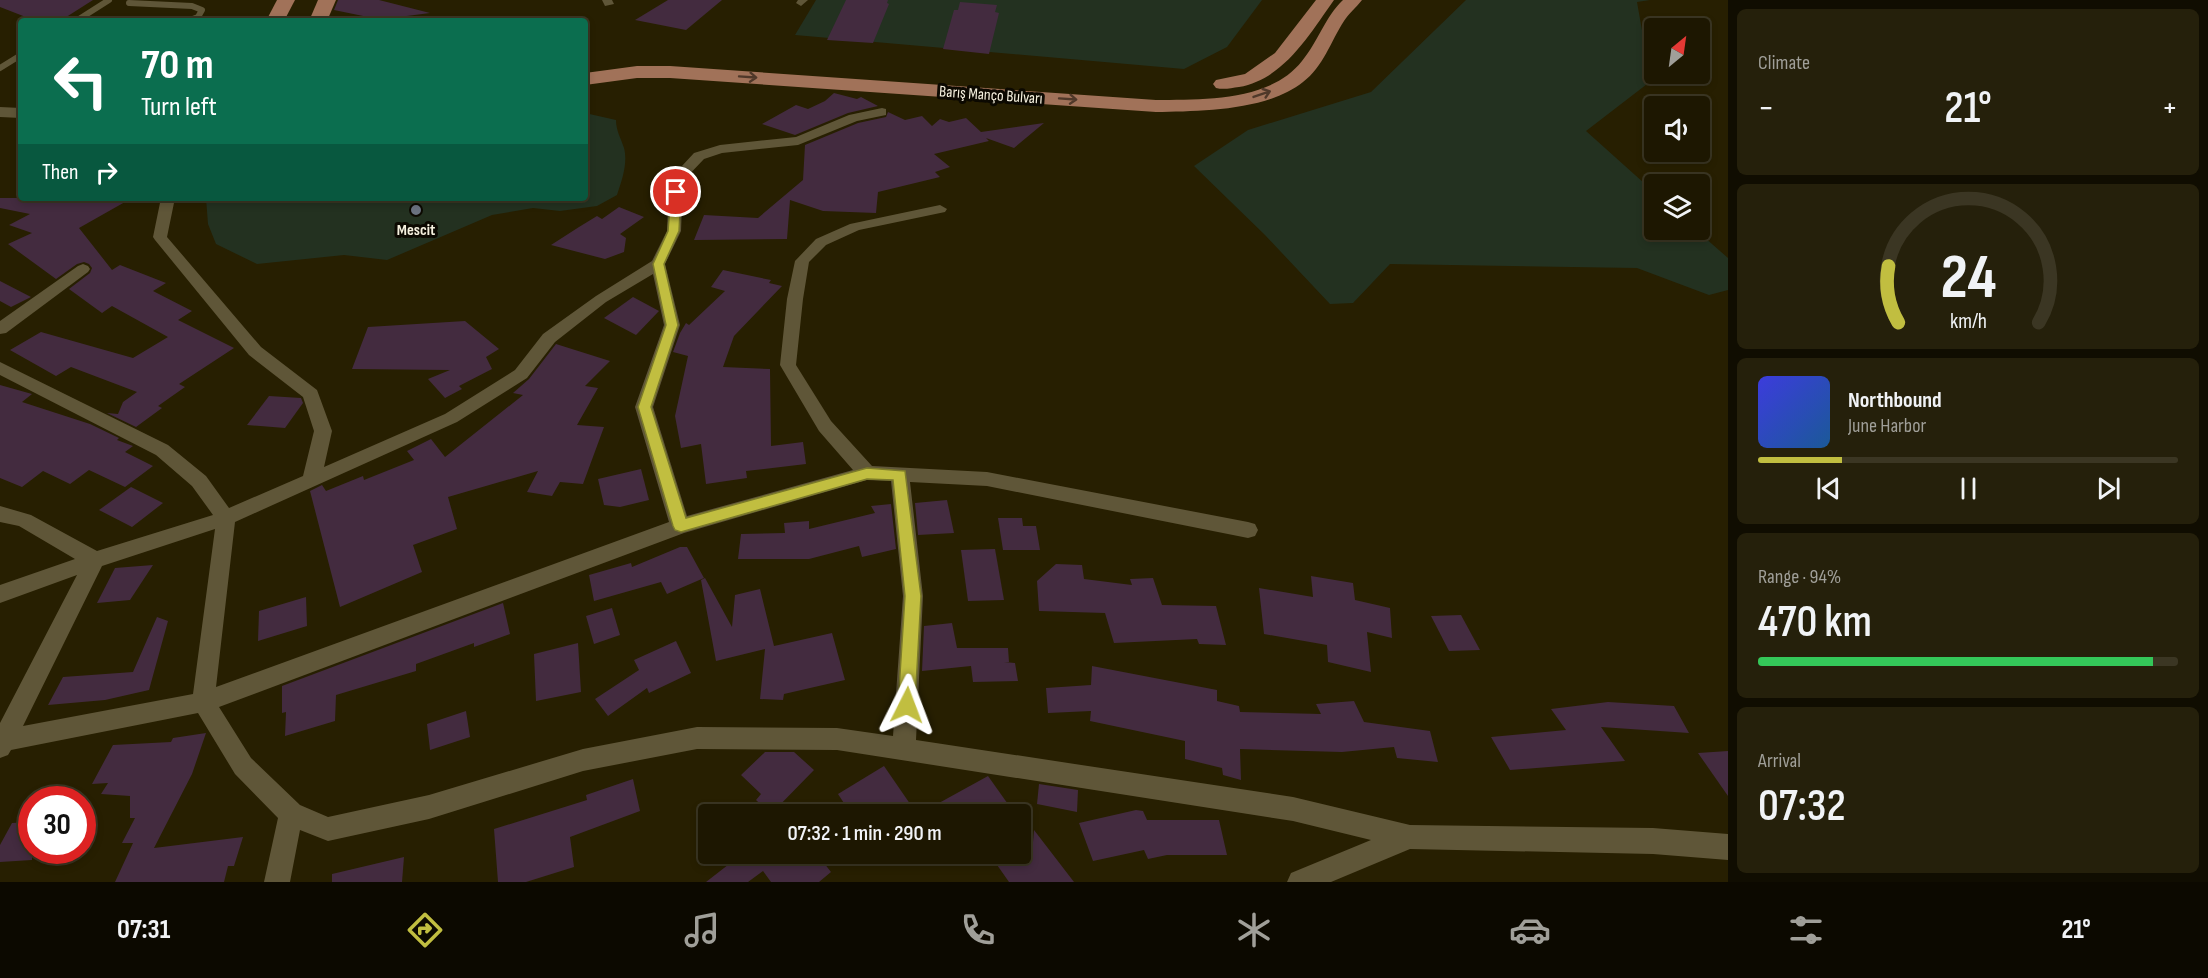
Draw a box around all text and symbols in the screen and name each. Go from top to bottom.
north arrow [1644,18,1710,84]
map controls [1644,18,1710,240]
text: 70 m [141,40,214,91]
icon: left [42,42,120,120]
text: Climate [1758,51,1810,75]
one-way arrow [737,72,757,83]
text: 21° [1944,81,1992,136]
street label: Barış Manço Bulvarı [939,82,1043,109]
one-way arrow [1252,87,1271,98]
text: − [1758,88,1774,128]
text: + [2162,88,2178,128]
text: Turn left [141,91,217,123]
one-way arrow [1058,94,1078,105]
button: sound [1644,96,1710,162]
icon: right [90,156,123,189]
text: Then [42,159,78,186]
pin [650,166,701,217]
button: layers [1644,174,1710,240]
icon: arrive [659,175,692,208]
marker: Mescit [409,203,423,217]
place label: Mescit [397,221,435,240]
text: 24 [1940,242,1996,317]
text: km/h [1949,310,1987,335]
text: Northbound [1848,387,1942,414]
text: June Harbor [1848,414,1926,438]
icon: previous [1812,472,1845,505]
icon: pause [1952,472,1985,505]
icon: next [2092,472,2125,505]
text: Range · 94% [1758,565,1841,589]
text: 470 km [1758,595,1872,650]
position arrow [875,673,939,737]
text: Arrival [1758,749,1801,773]
text: 07:32 [1758,779,1846,834]
speed limit sign: 30 [18,786,96,864]
text: 07:32 · 1 min · 290 m [787,820,942,847]
icon: directions [404,909,446,951]
icon: music [681,909,723,951]
icon: phone [957,909,999,951]
icon: climate [1233,909,1275,951]
icon: car [1509,909,1551,951]
icon: filters [1785,909,1827,951]
text: 07:31 [117,914,170,946]
text: 21° [2061,914,2091,946]

